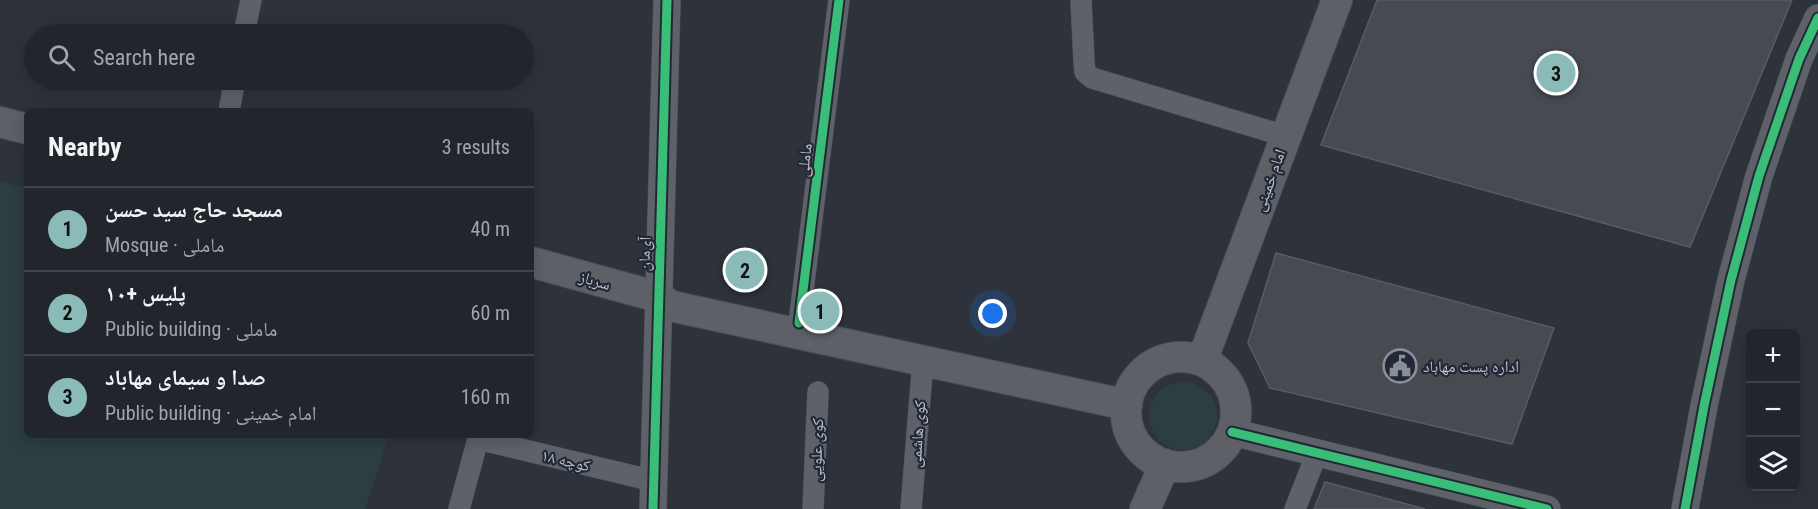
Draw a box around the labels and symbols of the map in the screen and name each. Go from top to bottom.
pin: 3 [1536,50,1576,96]
street label: ماملی [793,142,817,178]
street label: امام خمینی [1249,146,1290,214]
street label: آی‌مان [634,236,656,272]
pin: 2 [726,248,764,292]
street label: سرباز [576,267,613,294]
pin: 1 [800,288,840,334]
your location [978,299,1007,328]
public building icon: اداره پست مهاباد [1382,348,1418,384]
place label: اداره پست مهاباد [1423,357,1519,376]
street label: کوی هاشمی [906,399,930,469]
street label: کوی علویی [806,418,828,482]
street label: کوچه ۱۸ [540,446,593,475]

